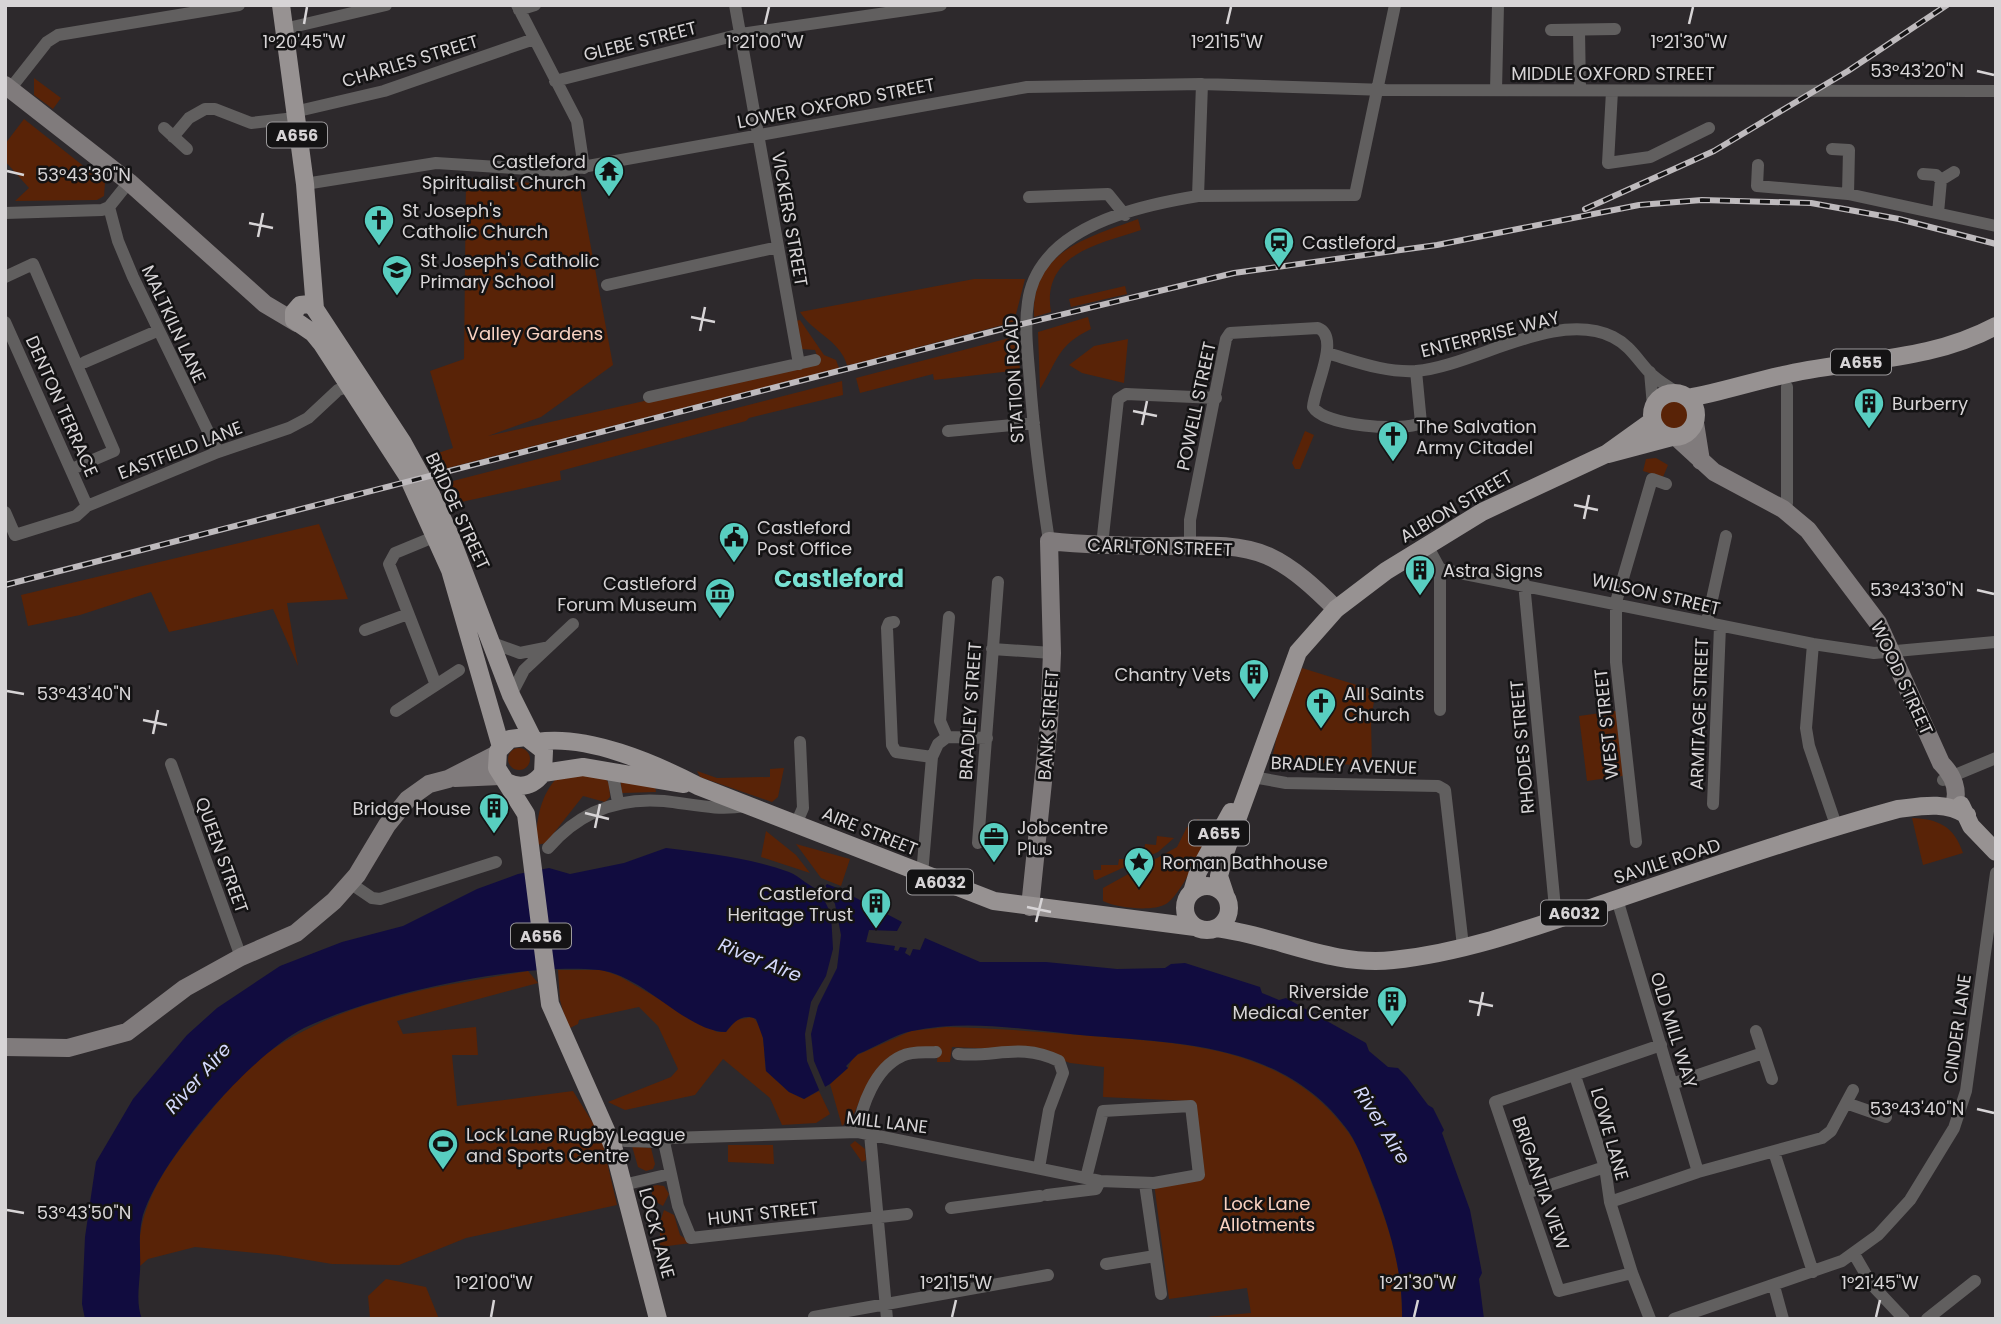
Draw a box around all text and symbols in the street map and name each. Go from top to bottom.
street label: GLEBE STREET [581,15,699,67]
street label: CHARLES STREET [339,28,481,94]
text: 1°20'45"W [262,29,346,54]
text: 1°21'00"W [726,29,804,54]
text: 1°21'15"W [1191,29,1263,54]
text: 1°21'30"W [1651,29,1728,54]
text: 53°43'20"N [1870,58,1964,83]
street label: MIDDLE OXFORD STREET [1511,61,1715,86]
street label: LOWER OXFORD STREET [735,72,937,134]
road number: A656 [267,122,327,148]
place label: Castleford Spiritualist Church [422,149,586,195]
street label: VICKERS STREET [766,150,814,289]
temple icon: Castleford Spiritualist Church [592,154,626,198]
text: 53°43'30"N [37,162,131,187]
place label: St Joseph's Catholic Church [402,198,548,244]
church icon: St Joseph's Catholic Church [362,203,396,247]
station icon: Castleford [1262,225,1296,269]
place label: Castleford [1302,230,1396,255]
place label: St Joseph's Catholic Primary School [420,248,600,294]
school or university icon: St Joseph's Catholic Primary School [380,253,414,297]
street label: MALTKILN LANE [136,261,212,387]
street label: ENTERPRISE WAY [1418,305,1563,363]
street label: STATION ROAD [998,314,1030,444]
park label: Valley Gardens [467,321,603,346]
street label: DENTON TERRACE [20,331,104,481]
street label: POWELL STREET [1170,339,1222,473]
road number: A655 [1831,350,1891,374]
building icon: Burberry [1852,386,1886,430]
place label: Burberry [1892,391,1968,416]
place label: The Salvation Army Citadel [1416,414,1537,460]
street label: EASTFIELD LANE [114,415,246,485]
church icon: The Salvation Army Citadel [1376,419,1410,463]
street label: BRIDGE STREET [420,448,496,574]
street label: ALBION STREET [1395,463,1517,548]
place label: Castleford Post Office [757,515,852,561]
public building icon: Castleford Post Office [717,520,751,564]
street label: CARLTON STREET [1087,532,1233,562]
building icon: Astra Signs [1403,553,1437,597]
place label: Astra Signs [1443,558,1543,583]
district label: Castleford [774,562,904,595]
street label: WILSON STREET [1589,567,1723,621]
place label: Castleford Forum Museum [557,571,697,617]
museum icon: Castleford Forum Museum [703,576,737,620]
text: 53°43'30"N [1870,577,1964,602]
street label: WOOD STREET [1865,617,1939,739]
street label: ARMITAGE STREET [1684,637,1714,791]
street label: BRADLEY STREET [953,641,987,781]
building icon: Chantry Vets [1237,657,1271,701]
place label: Chantry Vets [1114,662,1231,687]
street label: WEST STREET [1588,667,1624,781]
street label: BANK STREET [1032,669,1064,781]
street label: RHODES STREET [1504,679,1540,815]
text: 53°43'40"N [37,681,131,706]
place label: All Saints Church [1344,681,1424,727]
church icon: All Saints Church [1304,686,1338,730]
street label: BRADLEY AVENUE [1270,750,1418,780]
building icon: Bridge House [477,791,511,835]
street label: QUEEN STREET [189,794,255,917]
place label: Bridge House [352,796,471,821]
street label: AIRE STREET [818,800,922,862]
place label: Jobcentre Plus [1017,815,1108,861]
office icon: Jobcentre Plus [977,820,1011,864]
road number: A655 [1189,820,1249,846]
street label: SAVILE ROAD [1610,832,1724,890]
place icon: Roman Bathhouse [1122,845,1156,889]
place label: Roman Bathhouse [1162,850,1328,875]
road number: A6032 [907,870,973,894]
place label: Castleford Heritage Trust [727,881,853,927]
building icon: Castleford Heritage Trust [859,886,893,930]
road number: A6032 [1541,900,1607,925]
road number: A656 [511,924,571,948]
water label: River Aire [714,931,806,989]
street label: OLD MILL WAY [1645,969,1704,1091]
street label: CINDER LANE [1937,973,1977,1085]
place label: Riverside Medical Center [1232,979,1369,1025]
building icon: Riverside Medical Center [1375,984,1409,1028]
water label: River Aire [159,1036,238,1120]
water label: River Aire [1347,1081,1417,1170]
street label: LOWE LANE [1585,1085,1635,1183]
text: 53°43'40"N [1870,1096,1964,1121]
street label: MILL LANE [845,1105,929,1139]
street label: BRIGANTIA VIEW [1506,1113,1576,1254]
place label: Lock Lane Rugby League and Sports Centre [466,1122,685,1168]
sports icon: Lock Lane Rugby League and Sports Centre [426,1127,460,1171]
street label: LOCK LANE [633,1185,681,1281]
park label: Lock Lane Allotments [1219,1191,1315,1237]
street label: HUNT STREET [706,1195,820,1231]
text: 53°43'50"N [37,1200,131,1225]
text: 1°21'00"W [455,1270,533,1295]
text: 1°21'15"W [920,1270,992,1295]
text: 1°21'30"W [1380,1270,1457,1295]
text: 1°21'45"W [1841,1270,1919,1295]

